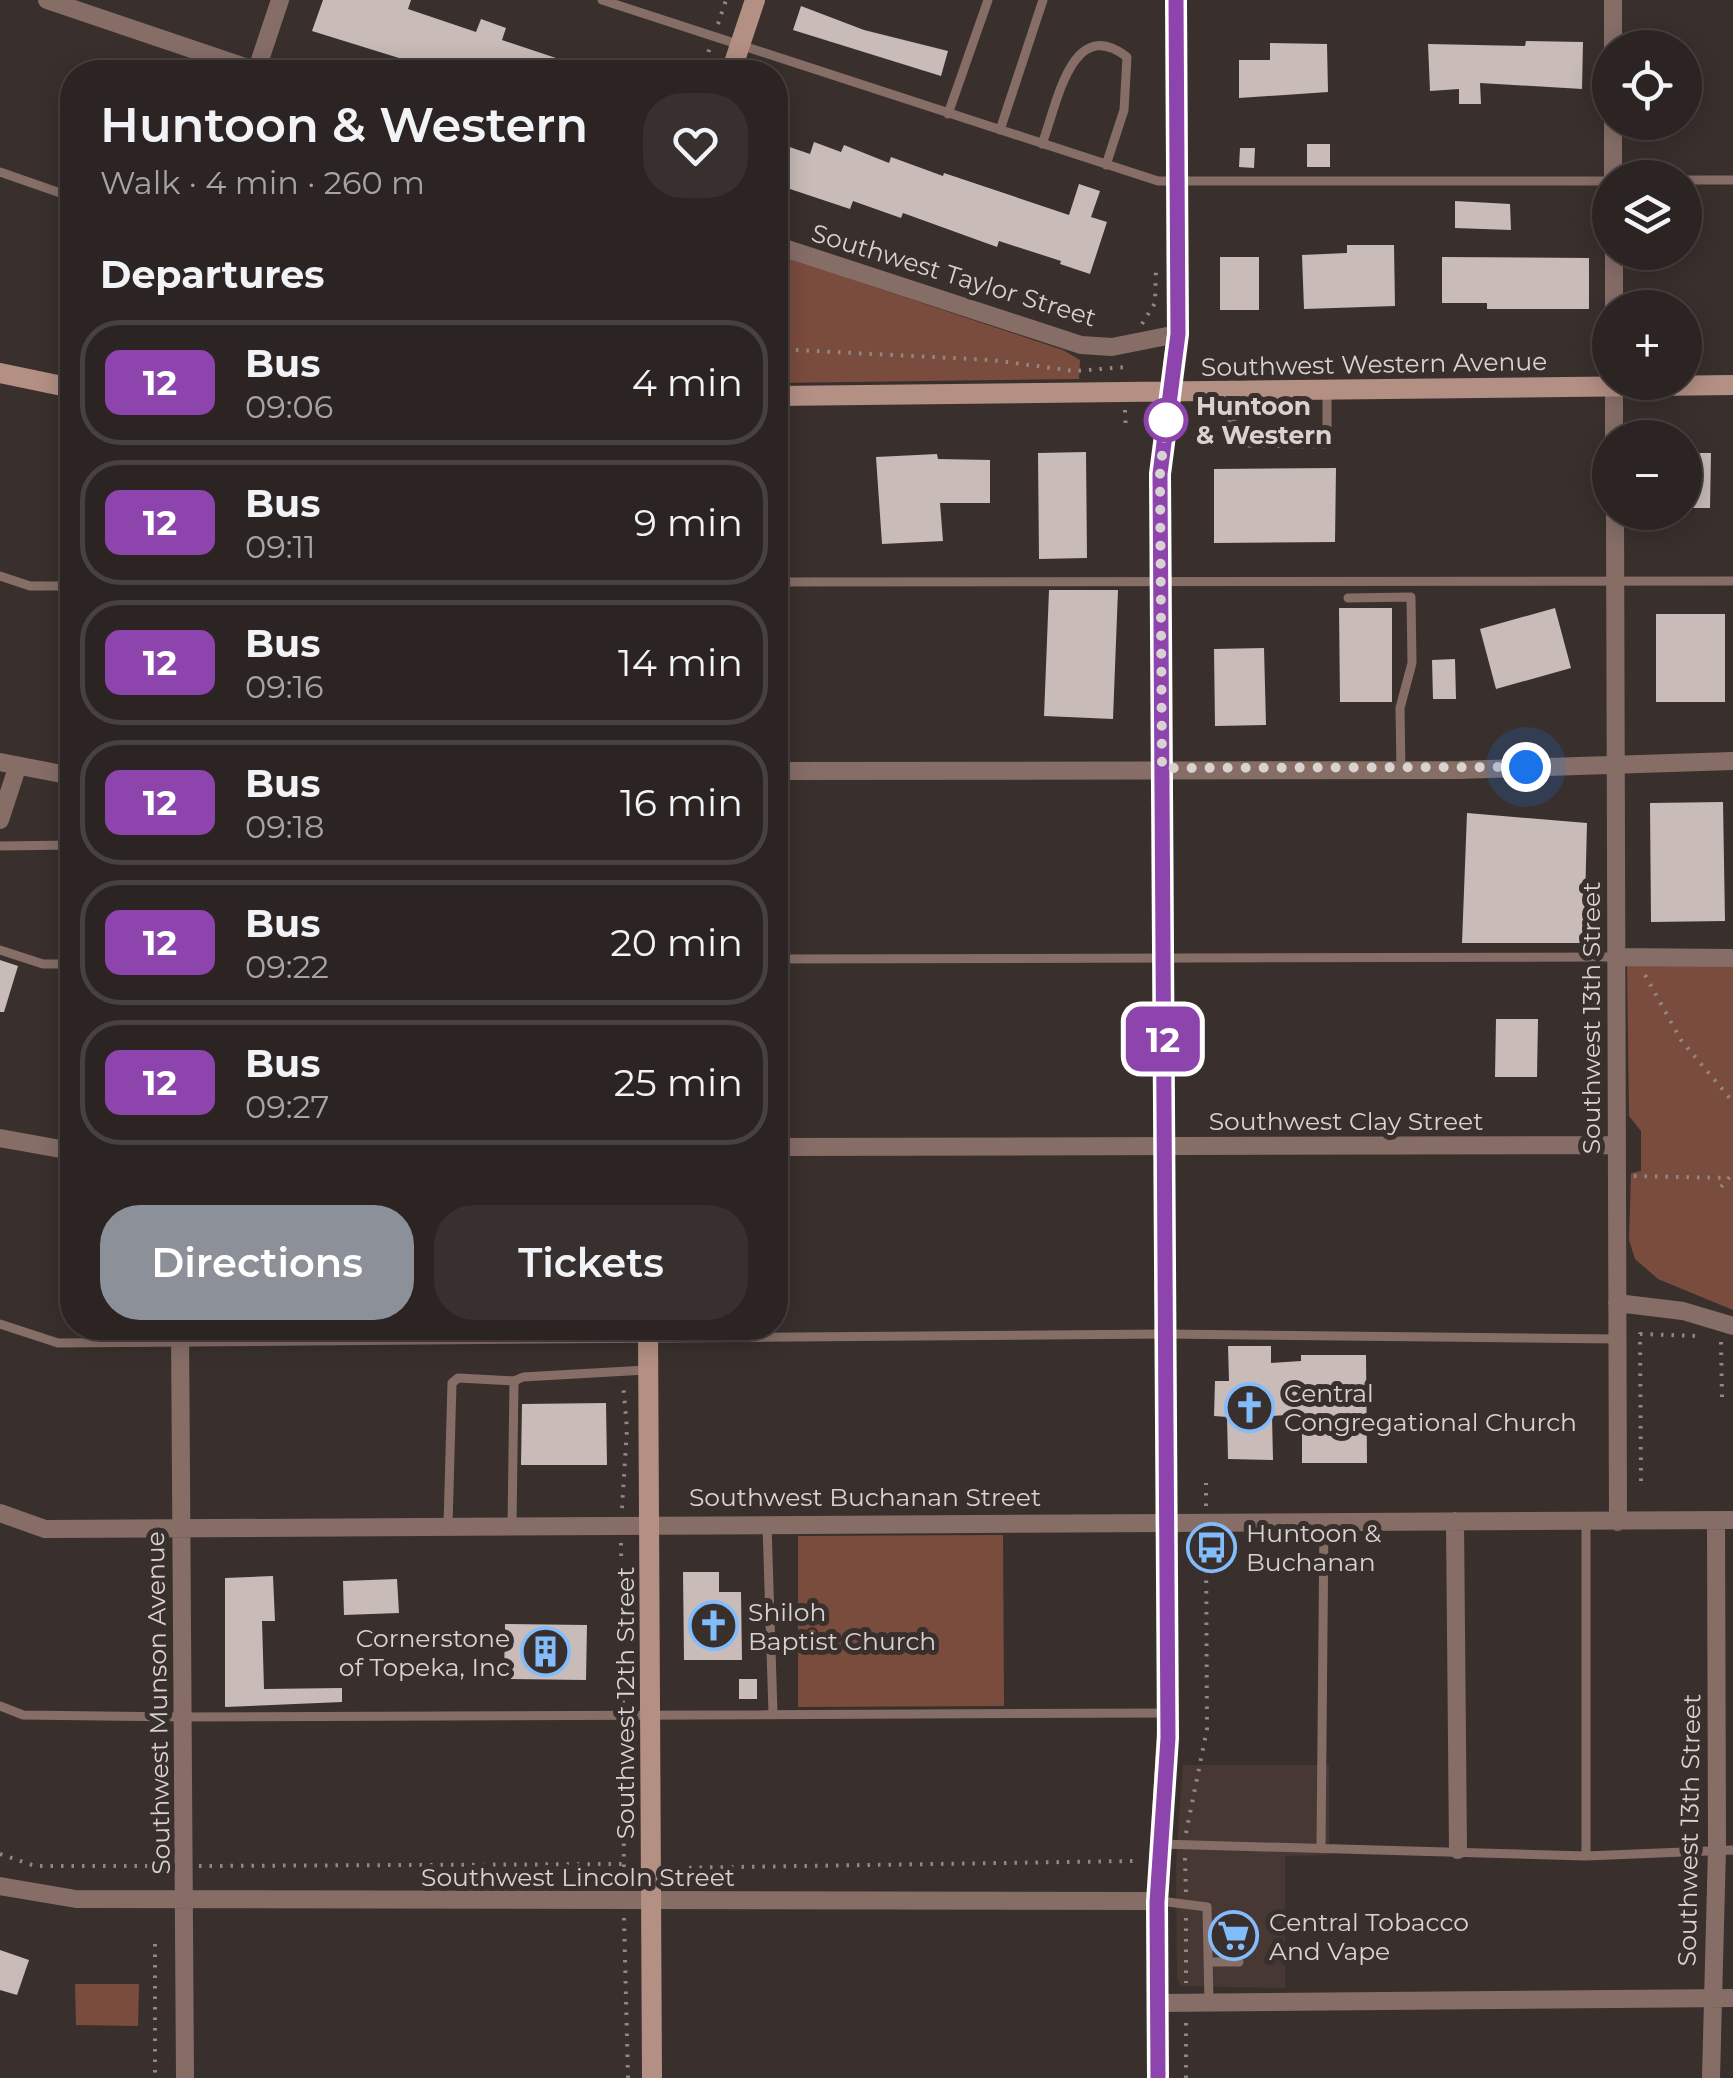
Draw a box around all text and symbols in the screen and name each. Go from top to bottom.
map controls [1592,30,1702,530]
button: locate [1592,30,1702,140]
button: heart [643,93,748,198]
text: Huntoon & Western [100,96,588,154]
button: layers [1592,160,1702,270]
text: Walk · 4 min · 260 m [100,163,425,202]
street label: Southwest Taylor Street [808,217,1100,333]
text: Departures [100,251,324,298]
button: + [1592,290,1702,400]
text: Bus [245,340,320,387]
street label: Southwest Western Avenue [1201,346,1547,382]
text: 4 min [632,359,743,406]
text: 12 [143,361,177,404]
text: 09:06 [245,387,333,426]
place label: Huntoon & Western [1196,391,1332,450]
marker: Huntoon & Western [1145,399,1187,441]
button: − [1592,420,1702,530]
text: Bus [245,480,320,527]
text: 9 min [634,499,743,546]
text: 12 [143,501,177,544]
text: 09:11 [245,527,316,566]
text: Bus [245,620,320,667]
text: 14 min [618,639,743,686]
text: 12 [143,641,177,684]
text: 09:16 [245,667,324,706]
your location [1501,742,1551,792]
text: Bus [245,760,320,807]
text: 16 min [620,779,743,826]
text: 12 [143,781,177,824]
text: 09:18 [245,807,324,846]
street label: Southwest 13th Street [1576,882,1606,1154]
text: Bus [245,900,320,947]
text: 20 min [610,919,743,966]
text: 12 [143,921,177,964]
text: 09:22 [245,947,329,986]
line badge: 12 [1118,1006,1208,1072]
text: 12 [1146,1018,1180,1061]
text: Bus [245,1040,320,1087]
text: 25 min [614,1059,743,1106]
text: 12 [143,1061,177,1104]
text: 09:27 [245,1087,329,1126]
street label: Southwest Clay Street [1209,1106,1483,1136]
button: Directions [100,1205,414,1320]
button: Tickets [434,1205,748,1320]
place label: Central Congregational Church [1284,1378,1577,1437]
church icon: Central Congregational Church [1223,1381,1275,1433]
street label: Southwest Buchanan Street [689,1482,1041,1512]
place label: Huntoon & Buchanan [1246,1518,1382,1577]
bus stop icon: Huntoon & Buchanan [1185,1521,1237,1573]
street label: Southwest Munson Avenue [140,1531,176,1875]
street label: Southwest 12th Street [610,1567,640,1839]
place label: Shiloh Baptist Church [748,1597,936,1656]
church icon: Shiloh Baptist Church [687,1600,739,1652]
place label: Cornerstone of Topeka, Inc [339,1623,510,1682]
building icon: Cornerstone of Topeka, Inc [519,1626,571,1678]
street label: Southwest 13th Street [1672,1693,1706,1967]
street label: Southwest Lincoln Street [421,1862,735,1892]
place label: Central Tobacco And Vape [1269,1907,1469,1966]
supermarket icon: Central Tobacco And Vape [1208,1910,1260,1962]

